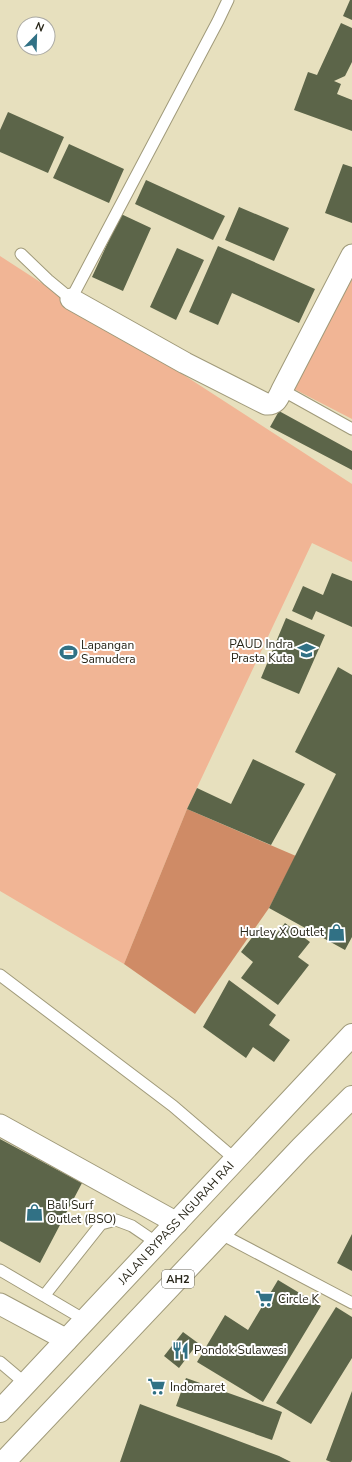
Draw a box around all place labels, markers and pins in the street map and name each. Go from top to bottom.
place label: PAUD Indra Prasta Kuta [229,636,293,666]
place label: Lapangan Samudera [81,637,136,667]
school or university icon: PAUD Indra Prasta Kuta [296,641,316,661]
sports icon: Lapangan Samudera [58,642,78,662]
shop icon: Hurley X Outlet [327,922,347,942]
place label: Hurley X Outlet [240,924,325,940]
place label: Bali Surf Outlet (BSO) [47,1197,117,1227]
shop icon: Bali Surf Outlet (BSO) [24,1202,44,1222]
supermarket icon: Circle K [255,1289,275,1309]
place label: Circle K [278,1291,320,1307]
restaurant icon: Pondok Sulawesi [171,1340,191,1360]
place label: Pondok Sulawesi [194,1342,286,1358]
supermarket icon: Indomaret [147,1377,167,1397]
place label: Indomaret [170,1379,226,1395]

